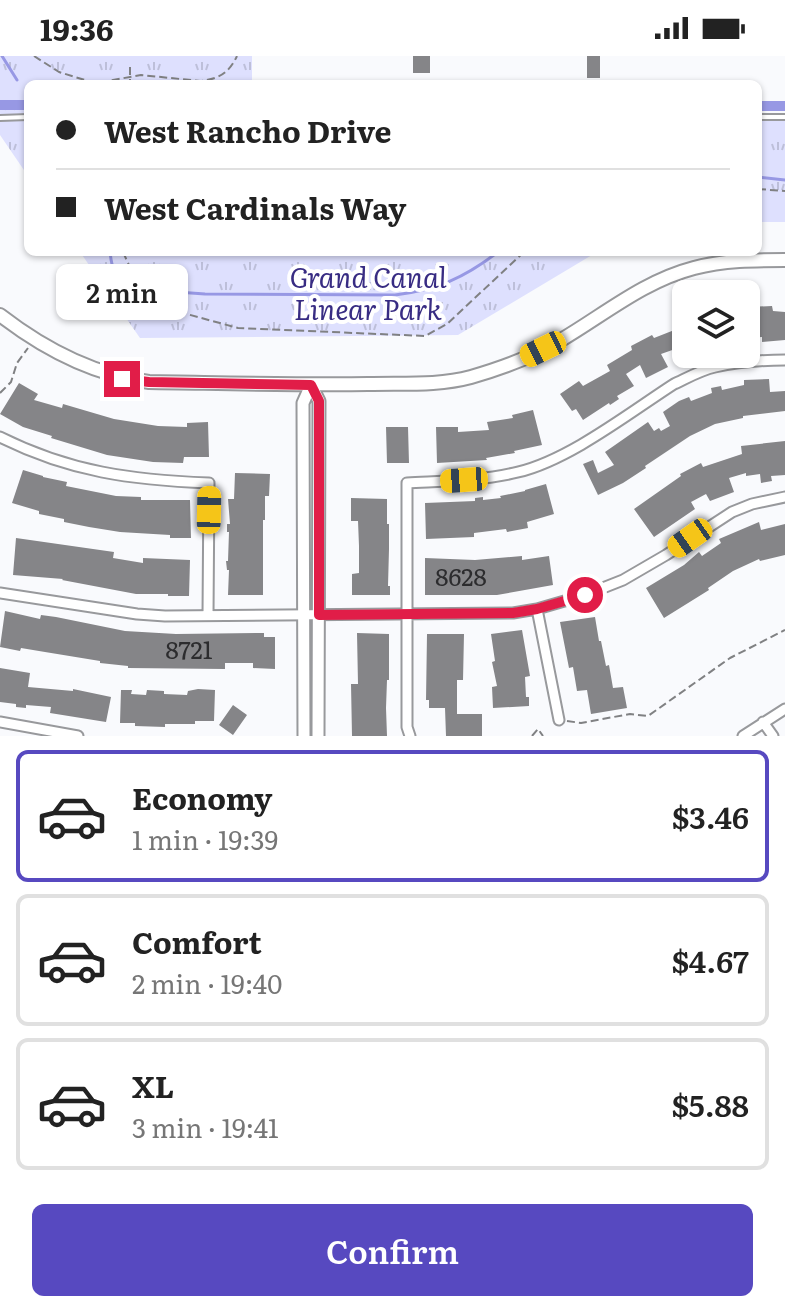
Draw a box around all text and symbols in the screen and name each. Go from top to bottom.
text: 19:36 [40,6,114,50]
text: West Rancho Drive [104,108,391,152]
text: West Cardinals Way [104,185,406,229]
park label: Grand Canal Linear Park [289,255,447,329]
callout: 2 min [56,263,188,319]
text: 2 min [86,272,158,311]
map controls [672,280,760,368]
button: layers [672,280,760,368]
car [516,328,570,370]
route end [104,361,140,397]
car [439,466,489,494]
car [197,486,221,534]
car [663,514,717,562]
house number: 8628 [435,558,487,593]
route start [567,577,603,613]
house number: 8721 [165,631,213,666]
text: Economy [132,775,272,819]
icon: car [36,780,108,852]
text: $3.46 [672,794,749,838]
text: 1 min · 19:39 [132,819,278,858]
text: Comfort [132,919,262,963]
icon: car [36,924,108,996]
text: $4.67 [671,938,749,982]
text: 2 min · 19:40 [132,963,282,1002]
text: XL [132,1063,174,1107]
icon: car [36,1068,108,1140]
text: $5.88 [671,1082,749,1126]
text: 3 min · 19:41 [132,1107,279,1146]
button: Confirm [32,1204,753,1296]

